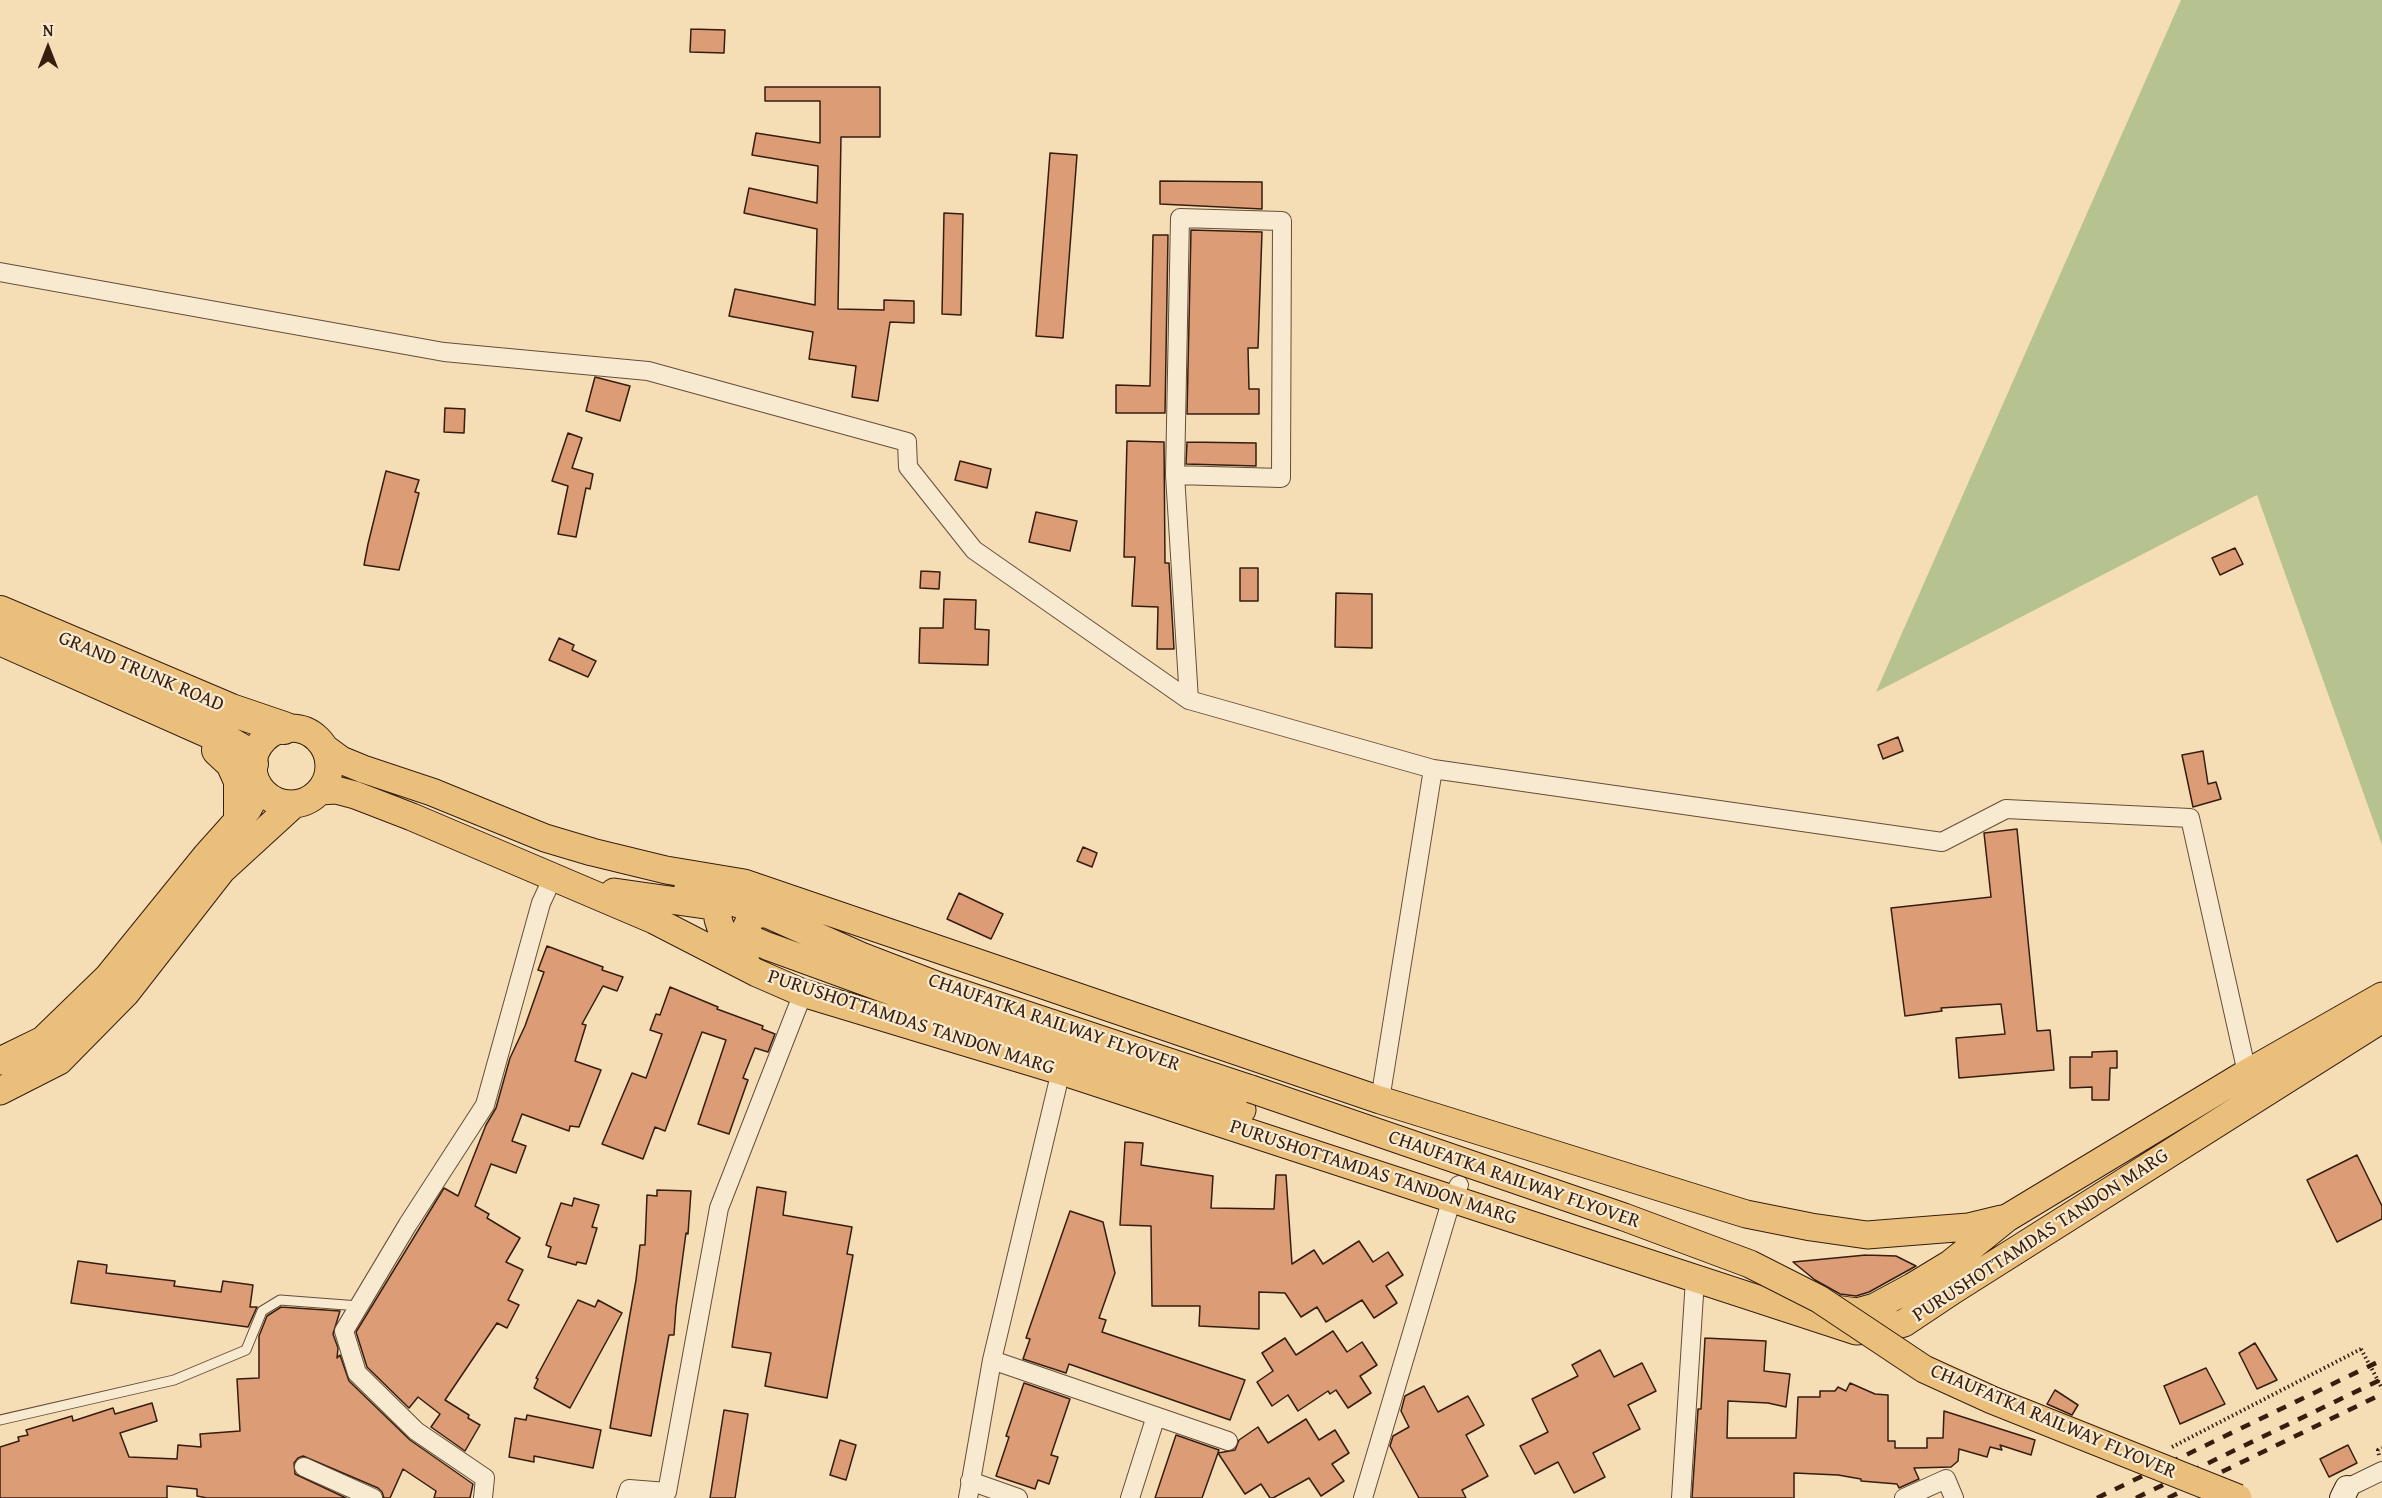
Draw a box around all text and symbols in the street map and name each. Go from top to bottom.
north arrow [18,18,78,78]
text: N [43,18,53,42]
street label: GRAND TRUNK ROAD [55,626,227,718]
street label: PURUSHOTTAMDAS TANDON MARG [765,965,1057,1081]
street label: CHAUFATKA RAILWAY FLYOVER [925,969,1183,1077]
street label: PURUSHOTTAMDAS TANDON MARG [1227,1115,1519,1231]
street label: CHAUFATKA RAILWAY FLYOVER [1385,1126,1643,1234]
street label: PURUSHOTTAMDAS TANDON MARG [1909,1144,2173,1328]
street label: CHAUFATKA RAILWAY FLYOVER [1927,1359,2179,1485]

